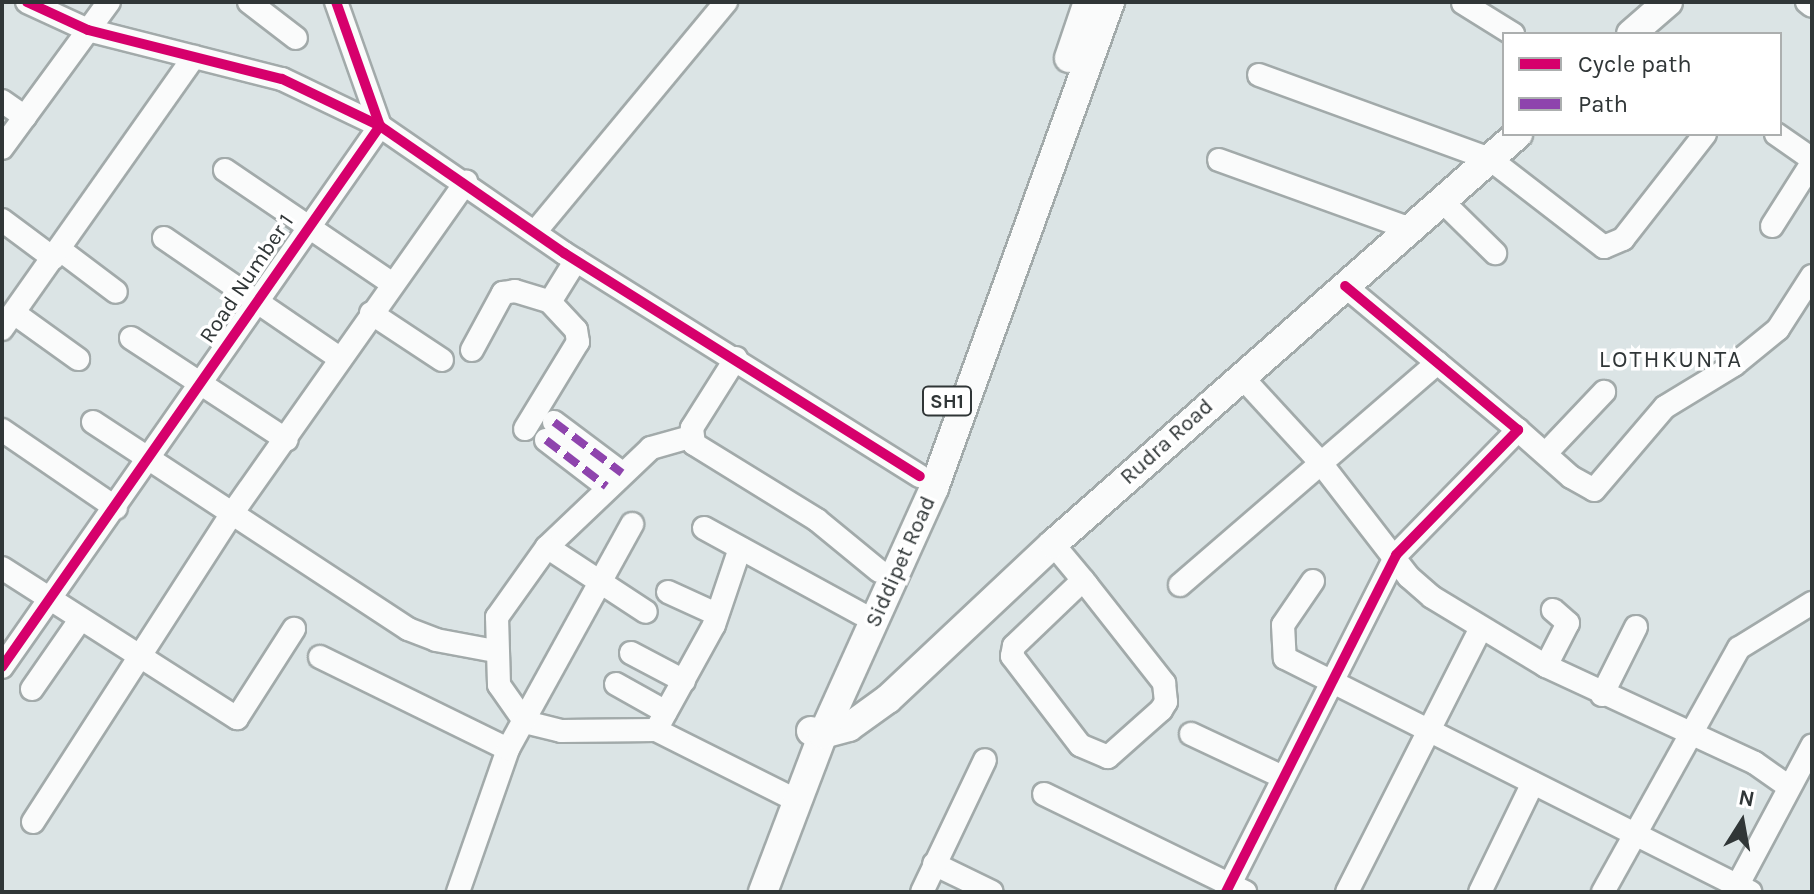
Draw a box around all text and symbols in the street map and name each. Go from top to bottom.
legend [1502,32,1782,136]
text: Cycle path [1578,50,1692,78]
text: Path [1578,90,1628,118]
street label: Road Number 1 [194,210,300,348]
district label: LOTHKUNTA [1599,346,1743,374]
road number: SH1 [921,385,973,417]
street label: Rudra Road [1115,393,1219,491]
street label: Siddipet Road [860,492,942,632]
north arrow [1702,782,1782,862]
text: N [1736,784,1757,813]

